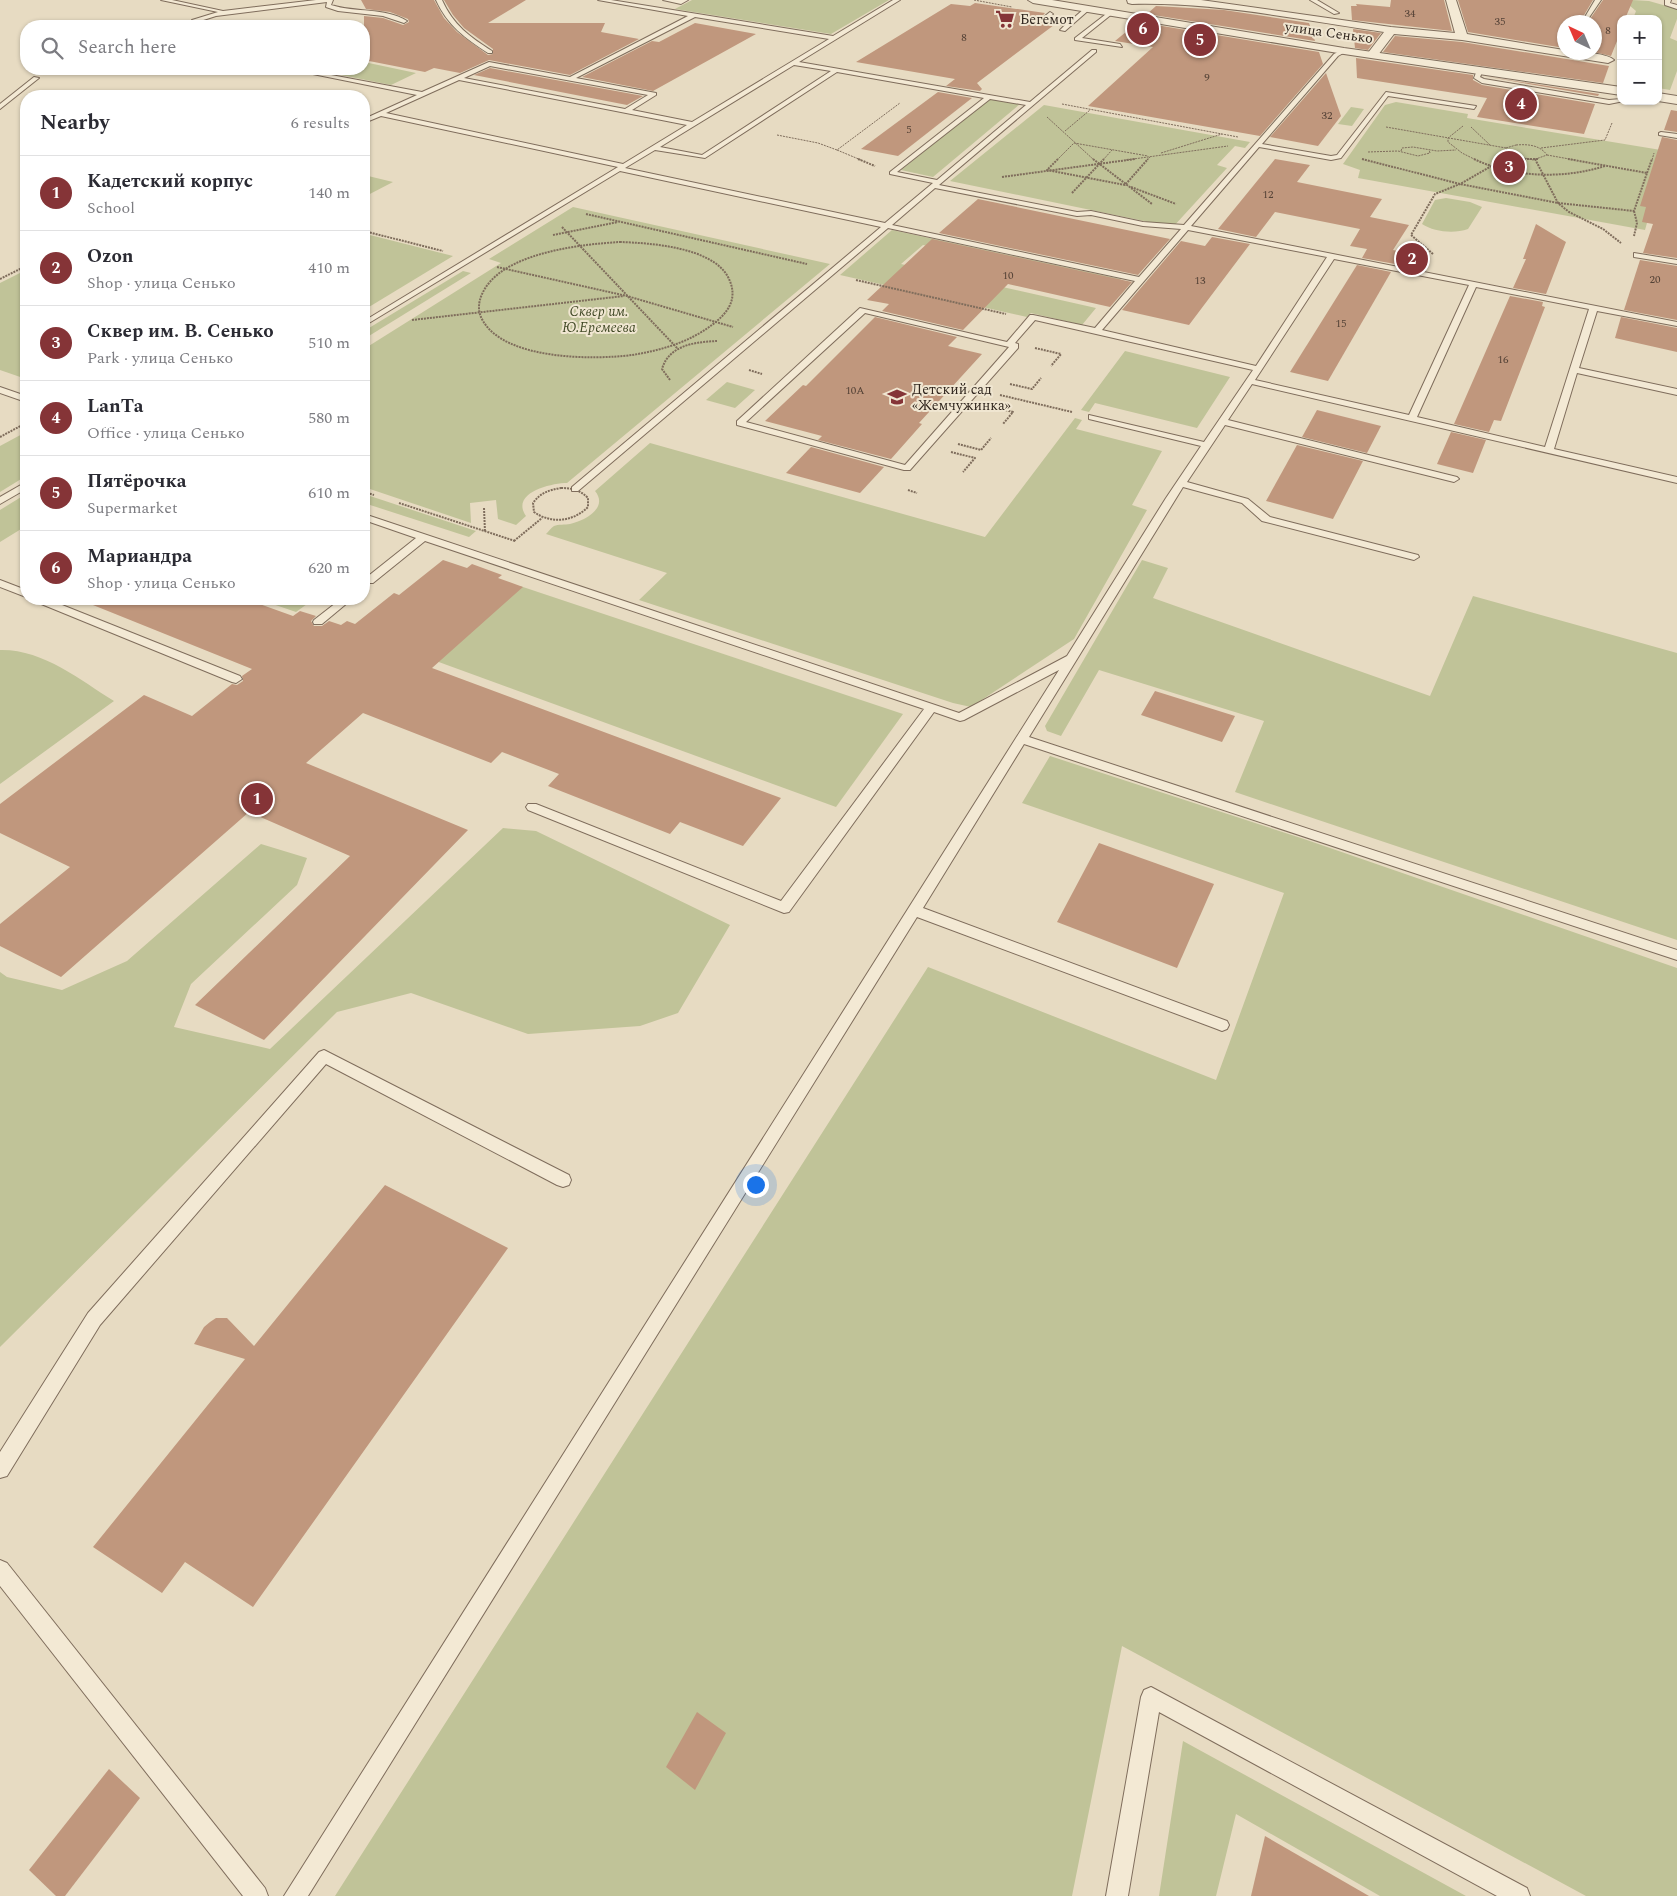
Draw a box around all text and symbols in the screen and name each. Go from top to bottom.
house number: 34 [1405,5,1416,22]
supermarket icon: Бегемот [994,8,1016,30]
place label: Бегемот [1020,9,1074,30]
pin: 6 [1127,10,1159,48]
house number: 35 [1495,13,1506,30]
north arrow [1557,15,1602,60]
map controls [1617,15,1662,105]
button: + [1617,15,1662,60]
street label: улица Сенько [1283,16,1374,49]
search box [20,20,370,75]
pin: 5 [1184,21,1216,59]
house number: 8 [1605,22,1611,39]
house number: 8 [961,29,967,46]
text: Search here [78,33,177,62]
icon: search [38,34,66,62]
button: − [1617,60,1662,105]
house number: 9 [1204,69,1210,86]
pin: 4 [1505,85,1537,123]
text: Nearby [40,107,110,139]
house number: 32 [1322,107,1333,124]
text: 6 results [291,111,350,135]
house number: 5 [906,121,912,138]
pin: 3 [1493,148,1525,186]
text: Кадетский корпус [87,167,253,196]
text: 1 [52,181,60,205]
text: 140 m [308,181,350,205]
house number: 12 [1263,186,1274,203]
text: School [87,196,135,220]
pin: 2 [1396,240,1428,278]
text: Ozon [87,242,134,271]
text: 2 [52,256,60,280]
text: 410 m [308,256,350,280]
house number: 10 [1003,267,1014,284]
text: Shop · улица Сенько [87,271,236,295]
house number: 20 [1650,271,1661,288]
house number: 13 [1195,272,1206,289]
park label: Сквер им. Ю.Еремеева [562,301,636,338]
house number: 15 [1336,315,1347,332]
text: Сквер им. В. Сенько [87,317,274,346]
text: 3 [52,331,60,355]
text: 510 m [308,331,350,355]
text: Park · улица Сенько [87,346,233,370]
house number: 16 [1498,351,1509,368]
place label: Детский сад «Жемчужинка» [912,379,1011,416]
house number: 10А [845,382,865,399]
school or university icon: Детский сад «Жемчужинка» [886,386,908,408]
text: LanTa [87,392,143,421]
text: 4 [52,406,60,430]
text: 580 m [308,406,350,430]
text: Office · улица Сенько [87,421,245,445]
text: Пятёрочка [87,467,187,496]
text: 5 [52,481,60,505]
text: 610 m [308,481,350,505]
text: Supermarket [87,496,178,520]
text: Мариандра [87,542,192,571]
text: 6 [52,556,60,580]
text: 620 m [308,556,350,580]
text: Shop · улица Сенько [87,571,236,595]
pin: 1 [241,780,273,818]
your location [743,1172,769,1198]

